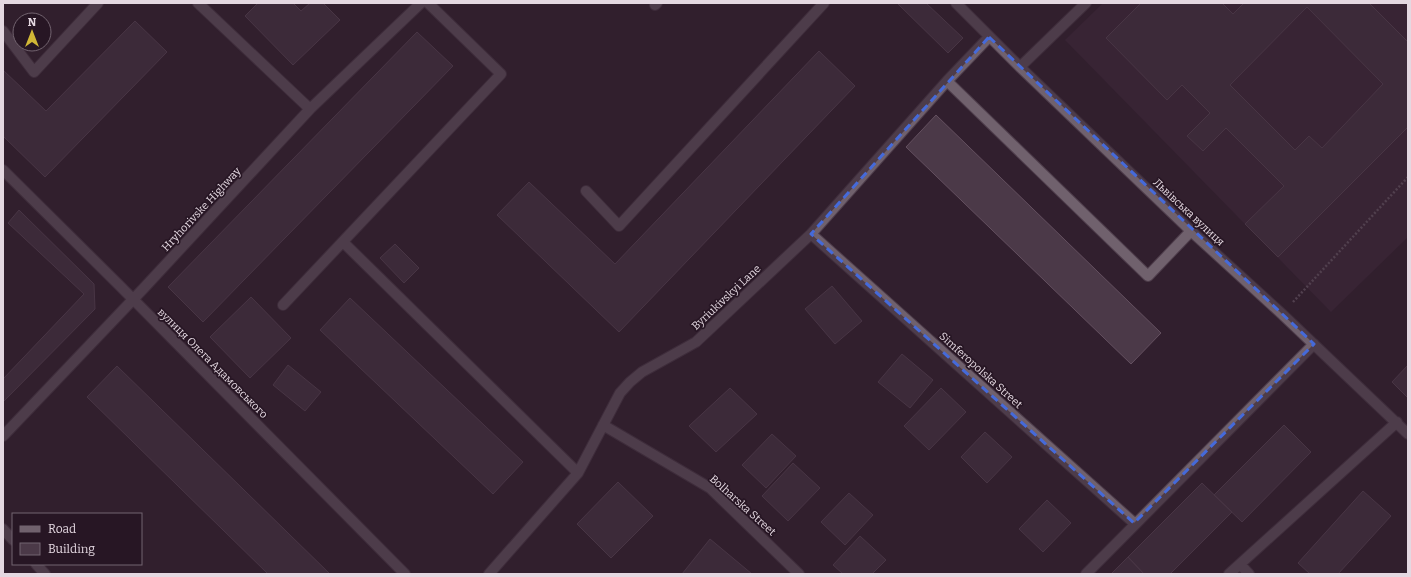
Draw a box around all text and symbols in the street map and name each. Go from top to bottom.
north arrow [12,12,52,52]
text: N [28,16,37,29]
street label: Hryhorivske Highway [159,165,244,254]
street label: Львівська вулиця [1150,176,1227,249]
street label: Byriukivskyi Lane [689,262,764,333]
street label: вулиця Олега Адамовського [155,306,270,421]
street label: Simferopolska Street [936,330,1025,411]
street label: Bolharska Street [707,472,778,538]
legend [12,513,142,565]
text: Road [48,522,76,536]
text: Building [48,542,95,556]

